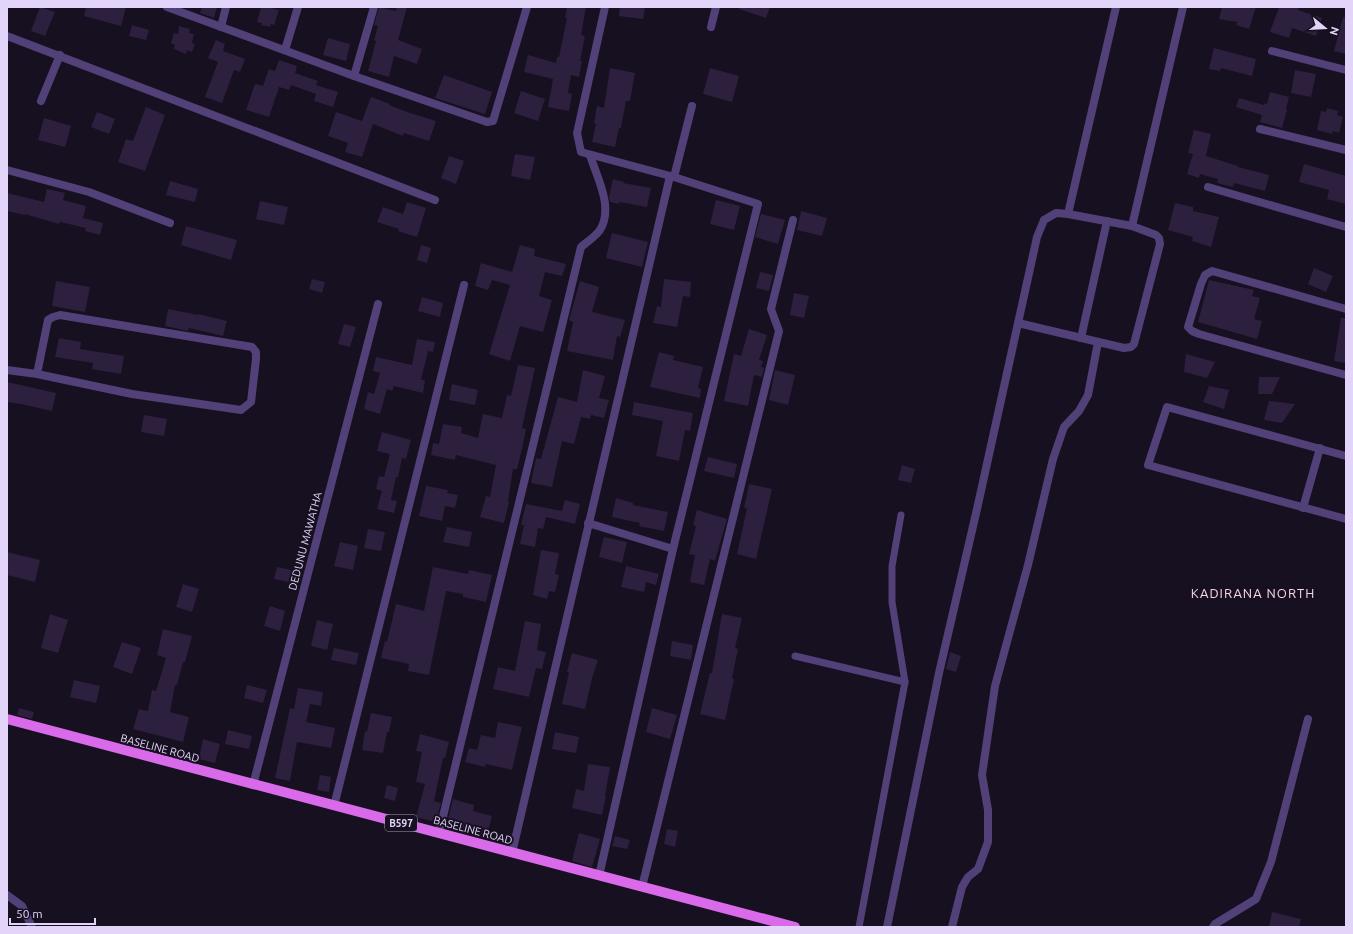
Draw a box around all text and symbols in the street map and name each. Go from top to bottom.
north arrow [1305,8,1345,48]
text: N [1328,25,1341,37]
street label: DEDUNU MAWATHA [286,490,324,591]
district label: KADIRANA NORTH [1191,586,1315,600]
street label: BASELINE ROAD [119,732,201,764]
street label: BASELINE ROAD [432,814,514,846]
road number: B597 [385,815,417,831]
scale bar [10,900,95,926]
text: 50 m [16,907,43,920]

